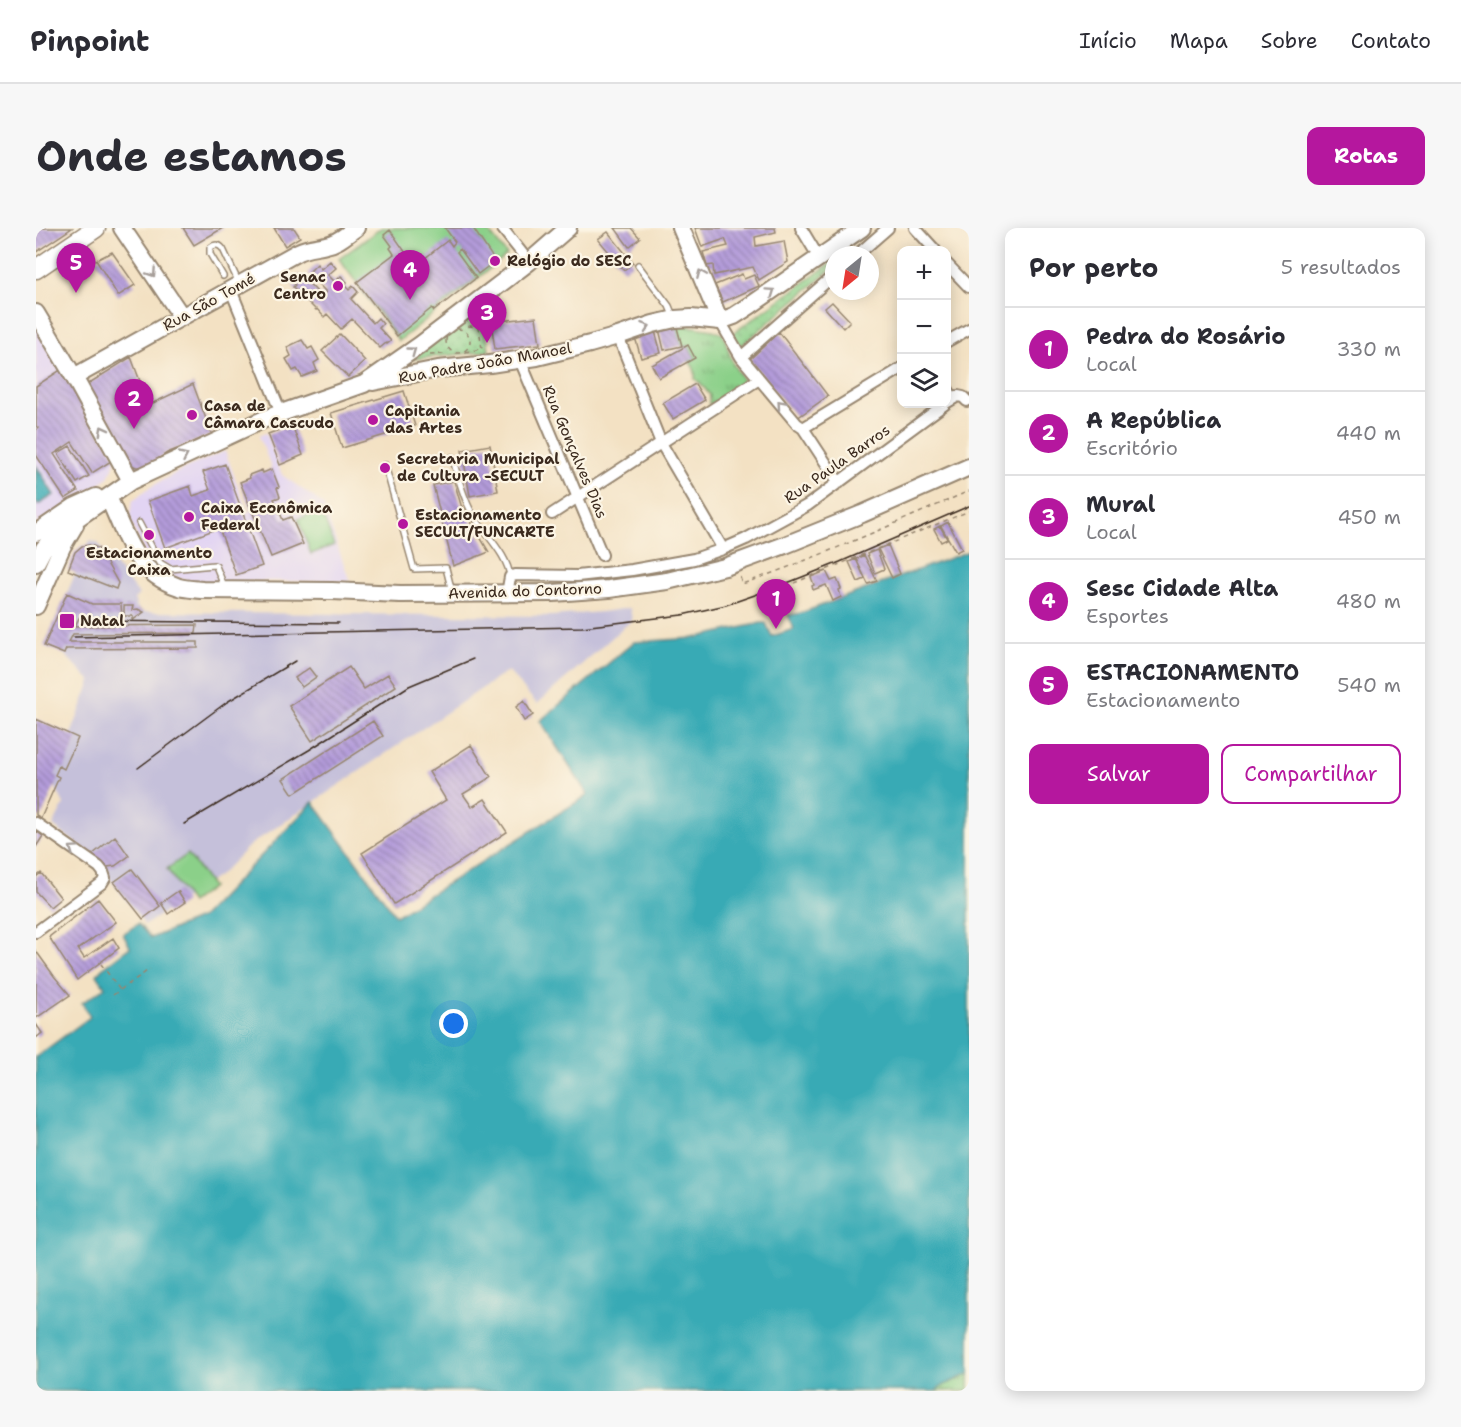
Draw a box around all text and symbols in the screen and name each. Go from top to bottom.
text: Pinpoint [30,22,149,60]
text: Início [1079,27,1137,55]
text: Mapa [1170,27,1228,55]
text: Sobre [1261,27,1318,55]
text: Contato [1351,27,1431,55]
button: Rotas [1307,127,1425,185]
text: Onde estamos [36,128,347,184]
pin: 5 [56,244,96,293]
north arrow [825,246,879,300]
map controls [897,246,951,408]
button: + [897,246,951,300]
pin: 4 [390,250,430,300]
text: Por perto [1029,250,1158,285]
place label: Relógio do SESC [507,251,632,271]
marker: Relógio do SESC [488,254,502,268]
text: 5 resultados [1281,254,1401,280]
one-way arrow [145,266,156,277]
place label: Senac Centro [274,267,326,304]
street label: Rua São Tomé [159,268,259,336]
one-way arrow [696,270,708,281]
marker: Senac Centro [331,279,345,293]
one-way arrow [764,288,775,299]
pin: 3 [468,294,506,343]
button: − [897,300,951,354]
one-way arrow [640,322,651,334]
text: Pedra do Rosário [1086,322,1286,351]
text: 1 [1044,336,1053,362]
text: 330 m [1337,336,1401,362]
street label: Rua Padre João Manoel [397,338,574,388]
one-way arrow [405,347,416,358]
text: Local [1086,351,1137,377]
button: layers [897,354,951,408]
pin: 2 [114,380,154,429]
street label: Rua Gonçalves Dias [538,382,612,522]
place label: Casa de Câmara Cascudo [204,396,334,433]
one-way arrow [777,400,788,411]
place label: Capitania das Artes [385,401,462,438]
text: A República [1086,406,1221,435]
marker: Casa de Câmara Cascudo [185,408,199,422]
marker: Capitania das Artes [366,413,380,427]
street label: Rua Paula Barros [780,420,894,508]
text: 2 [1042,420,1056,446]
text: 440 m [1336,420,1401,446]
one-way arrow [99,425,110,436]
text: Escritório [1086,435,1178,461]
place label: Secretaria Municipal de Cultura -SECULT [397,449,560,486]
one-way arrow [177,452,188,464]
marker: Secretaria Municipal de Cultura -SECULT [378,461,392,475]
text: Mural [1086,490,1155,519]
place label: Caixa Econômica Federal [201,498,333,535]
text: 3 [1042,504,1056,530]
text: 450 m [1337,504,1401,530]
place label: Estacionamento SECULT/FUNCARTE [415,505,555,542]
marker: Caixa Econômica Federal [182,510,196,524]
marker: Estacionamento SECULT/FUNCARTE [396,517,410,531]
text: Local [1086,519,1137,545]
marker: Estacionamento Caixa [142,528,156,542]
place label: Estacionamento Caixa [86,543,213,580]
text: Sesc Cidade Alta [1086,574,1278,603]
street label: Avenida do Contorno [448,578,602,604]
pin: 1 [756,580,796,629]
text: 4 [1042,588,1056,614]
text: 480 m [1336,588,1401,614]
text: Esportes [1086,603,1169,629]
place label: Natal [80,611,124,631]
marker: Natal [58,612,76,630]
text: ESTACIONAMENTO [1086,658,1299,687]
text: 5 [1042,672,1055,698]
text: 540 m [1337,672,1401,698]
text: Estacionamento [1086,687,1240,713]
button: Salvar [1029,744,1209,804]
button: Compartilhar [1221,744,1401,804]
one-way arrow [68,845,79,856]
your location [439,1009,468,1038]

